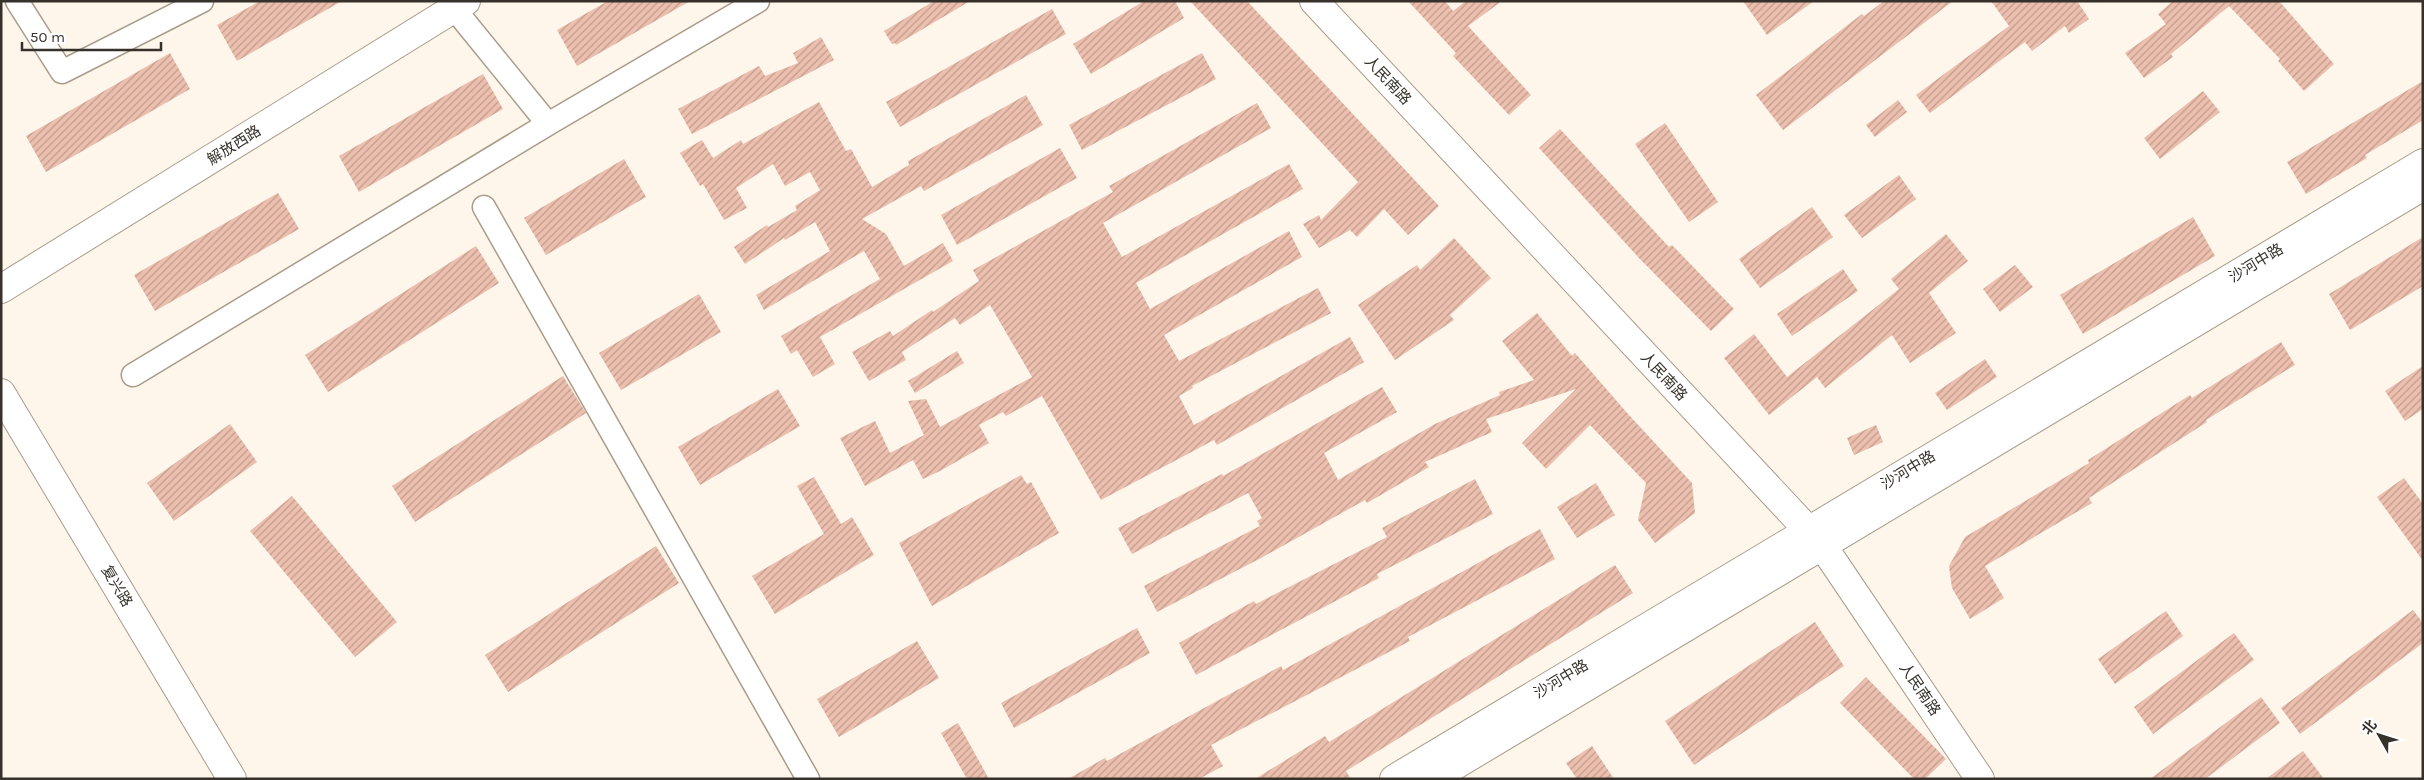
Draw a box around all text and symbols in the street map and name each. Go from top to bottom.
scale bar [22,20,161,52]
text: 50 m [30,28,65,46]
street label: 人民南路 [1361,52,1415,108]
street label: 解放西路 [204,121,264,169]
street label: 沙河中路 [2226,240,2286,286]
street label: 人民南路 [1637,348,1691,404]
street label: 沙河中路 [1878,447,1938,493]
street label: 复兴路 [98,562,136,610]
street label: 沙河中路 [1531,656,1591,702]
street label: 人民南路 [1896,659,1944,719]
north arrow [2354,710,2404,760]
text: 北 [2358,716,2380,738]

